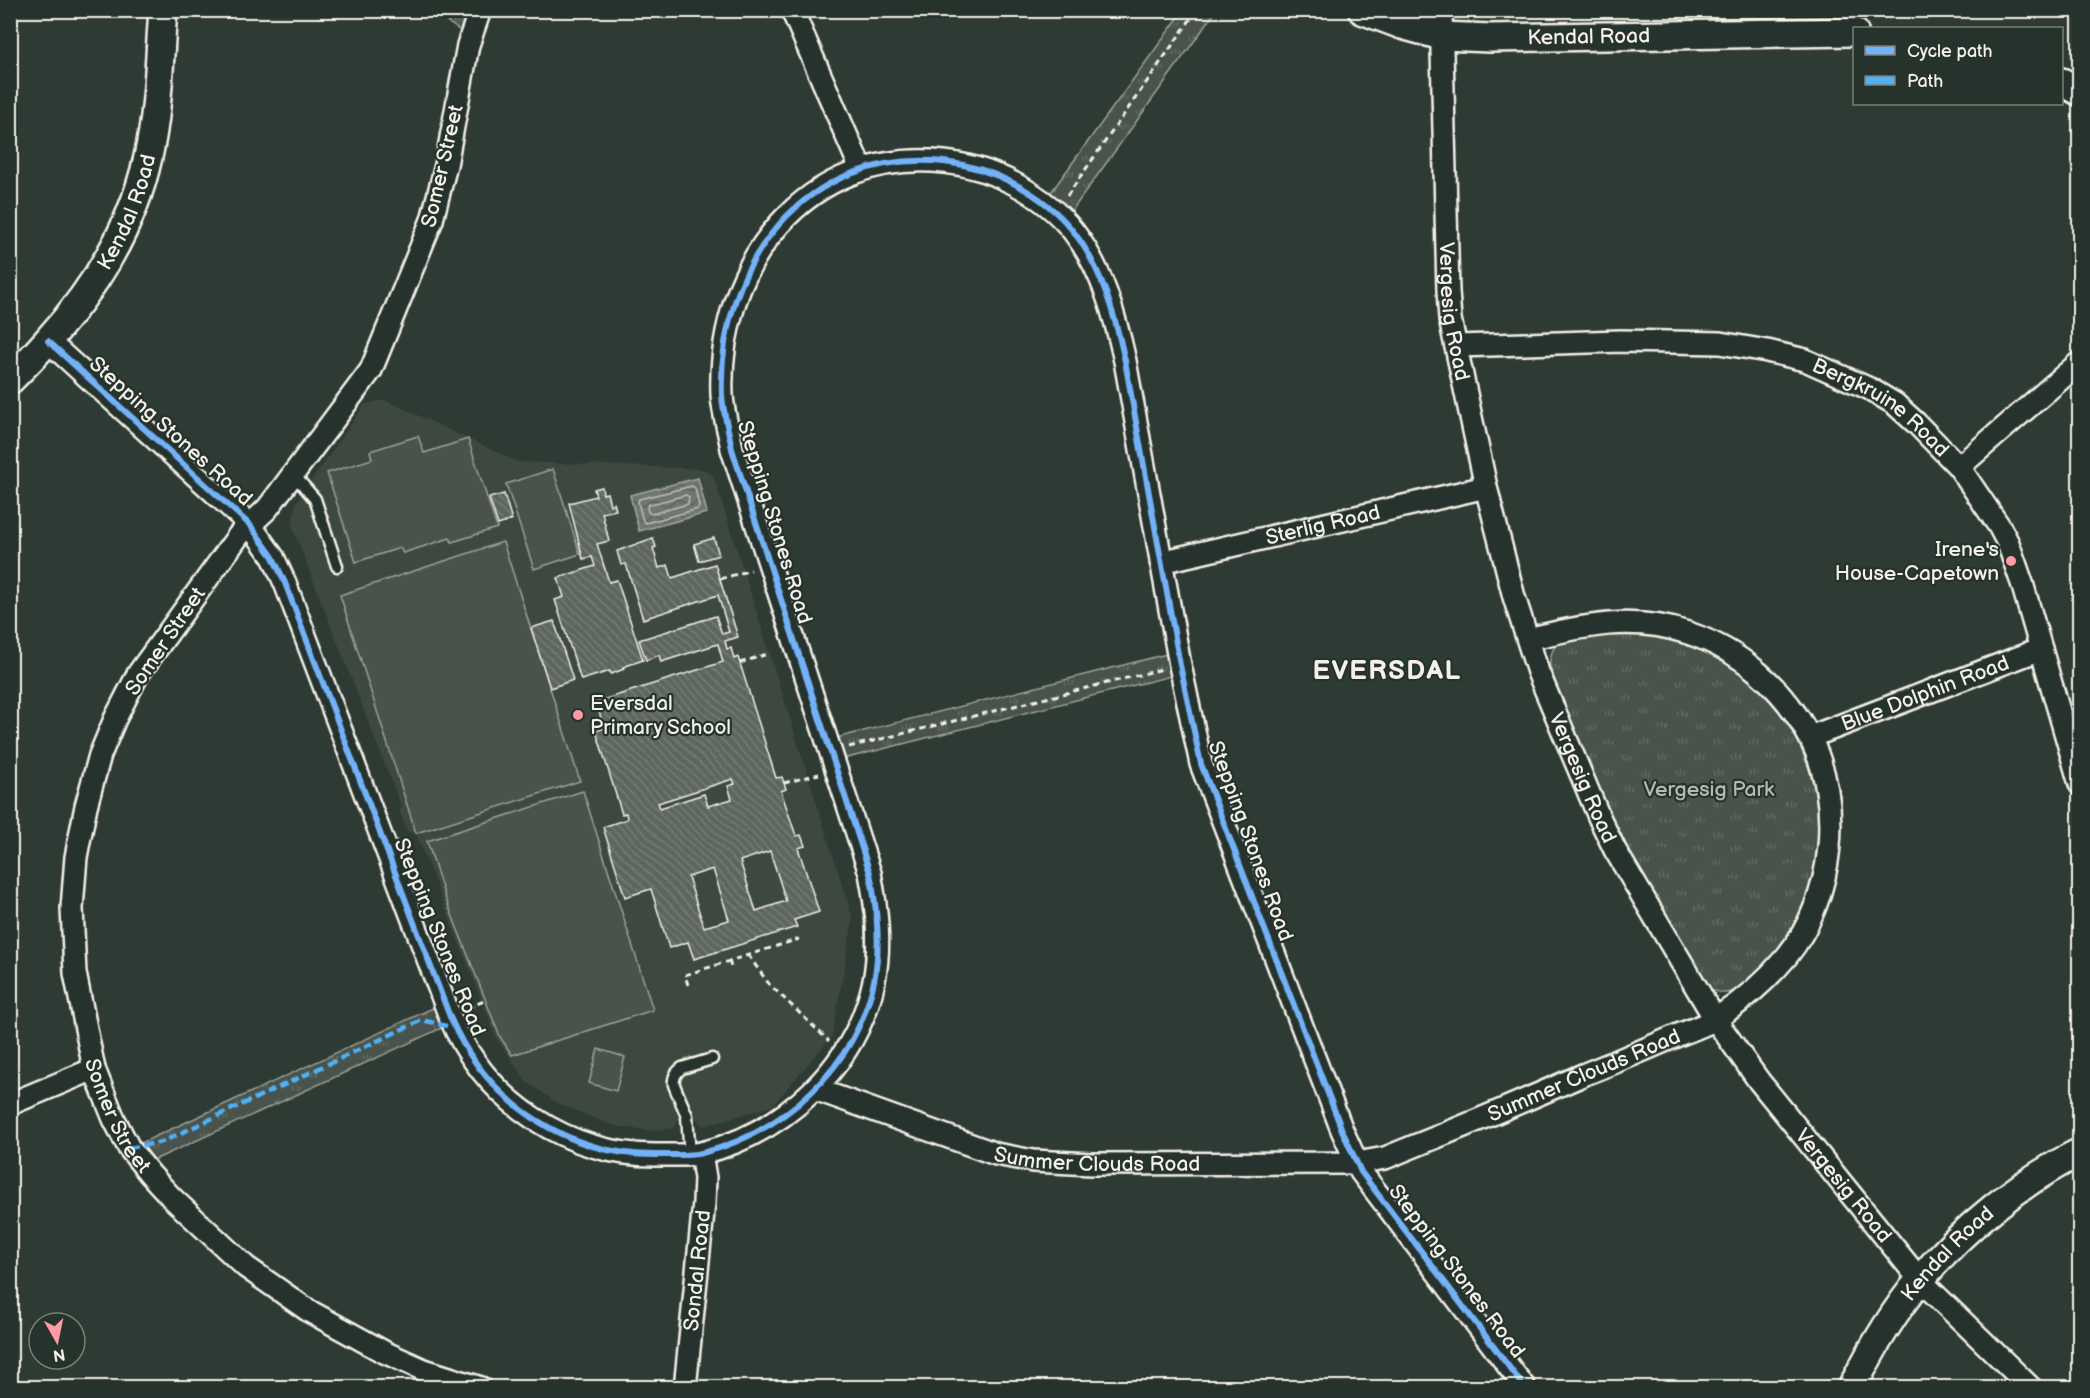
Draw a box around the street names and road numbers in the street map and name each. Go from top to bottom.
street label: Kendal Road [1527,23,1650,50]
street label: Somer Street [416,102,469,230]
street label: Kendal Road [92,152,161,275]
street label: Vergesig Road [1434,242,1475,383]
street label: Stepping Stones Road [84,351,257,511]
street label: Bergkruine Road [1808,353,1954,462]
street label: Stepping Stones Road [732,418,817,627]
street label: Sterlig Road [1263,500,1383,550]
street label: Somer Street [120,582,211,700]
street label: Blue Dolphin Road [1838,650,2013,737]
street label: Vergesig Road [1543,709,1622,847]
street label: Stepping Stones Road [1203,738,1298,945]
street label: Stepping Stones Road [388,835,491,1040]
street label: Summer Clouds Road [1484,1024,1684,1127]
street label: Somer Street [79,1057,156,1179]
street label: Vergesig Road [1790,1124,1897,1248]
street label: Summer Clouds Road [992,1142,1200,1177]
street label: Stepping Stones Road [1383,1179,1530,1363]
street label: Kendal Road [1896,1201,1999,1306]
street label: Sondal Road [679,1209,716,1332]

